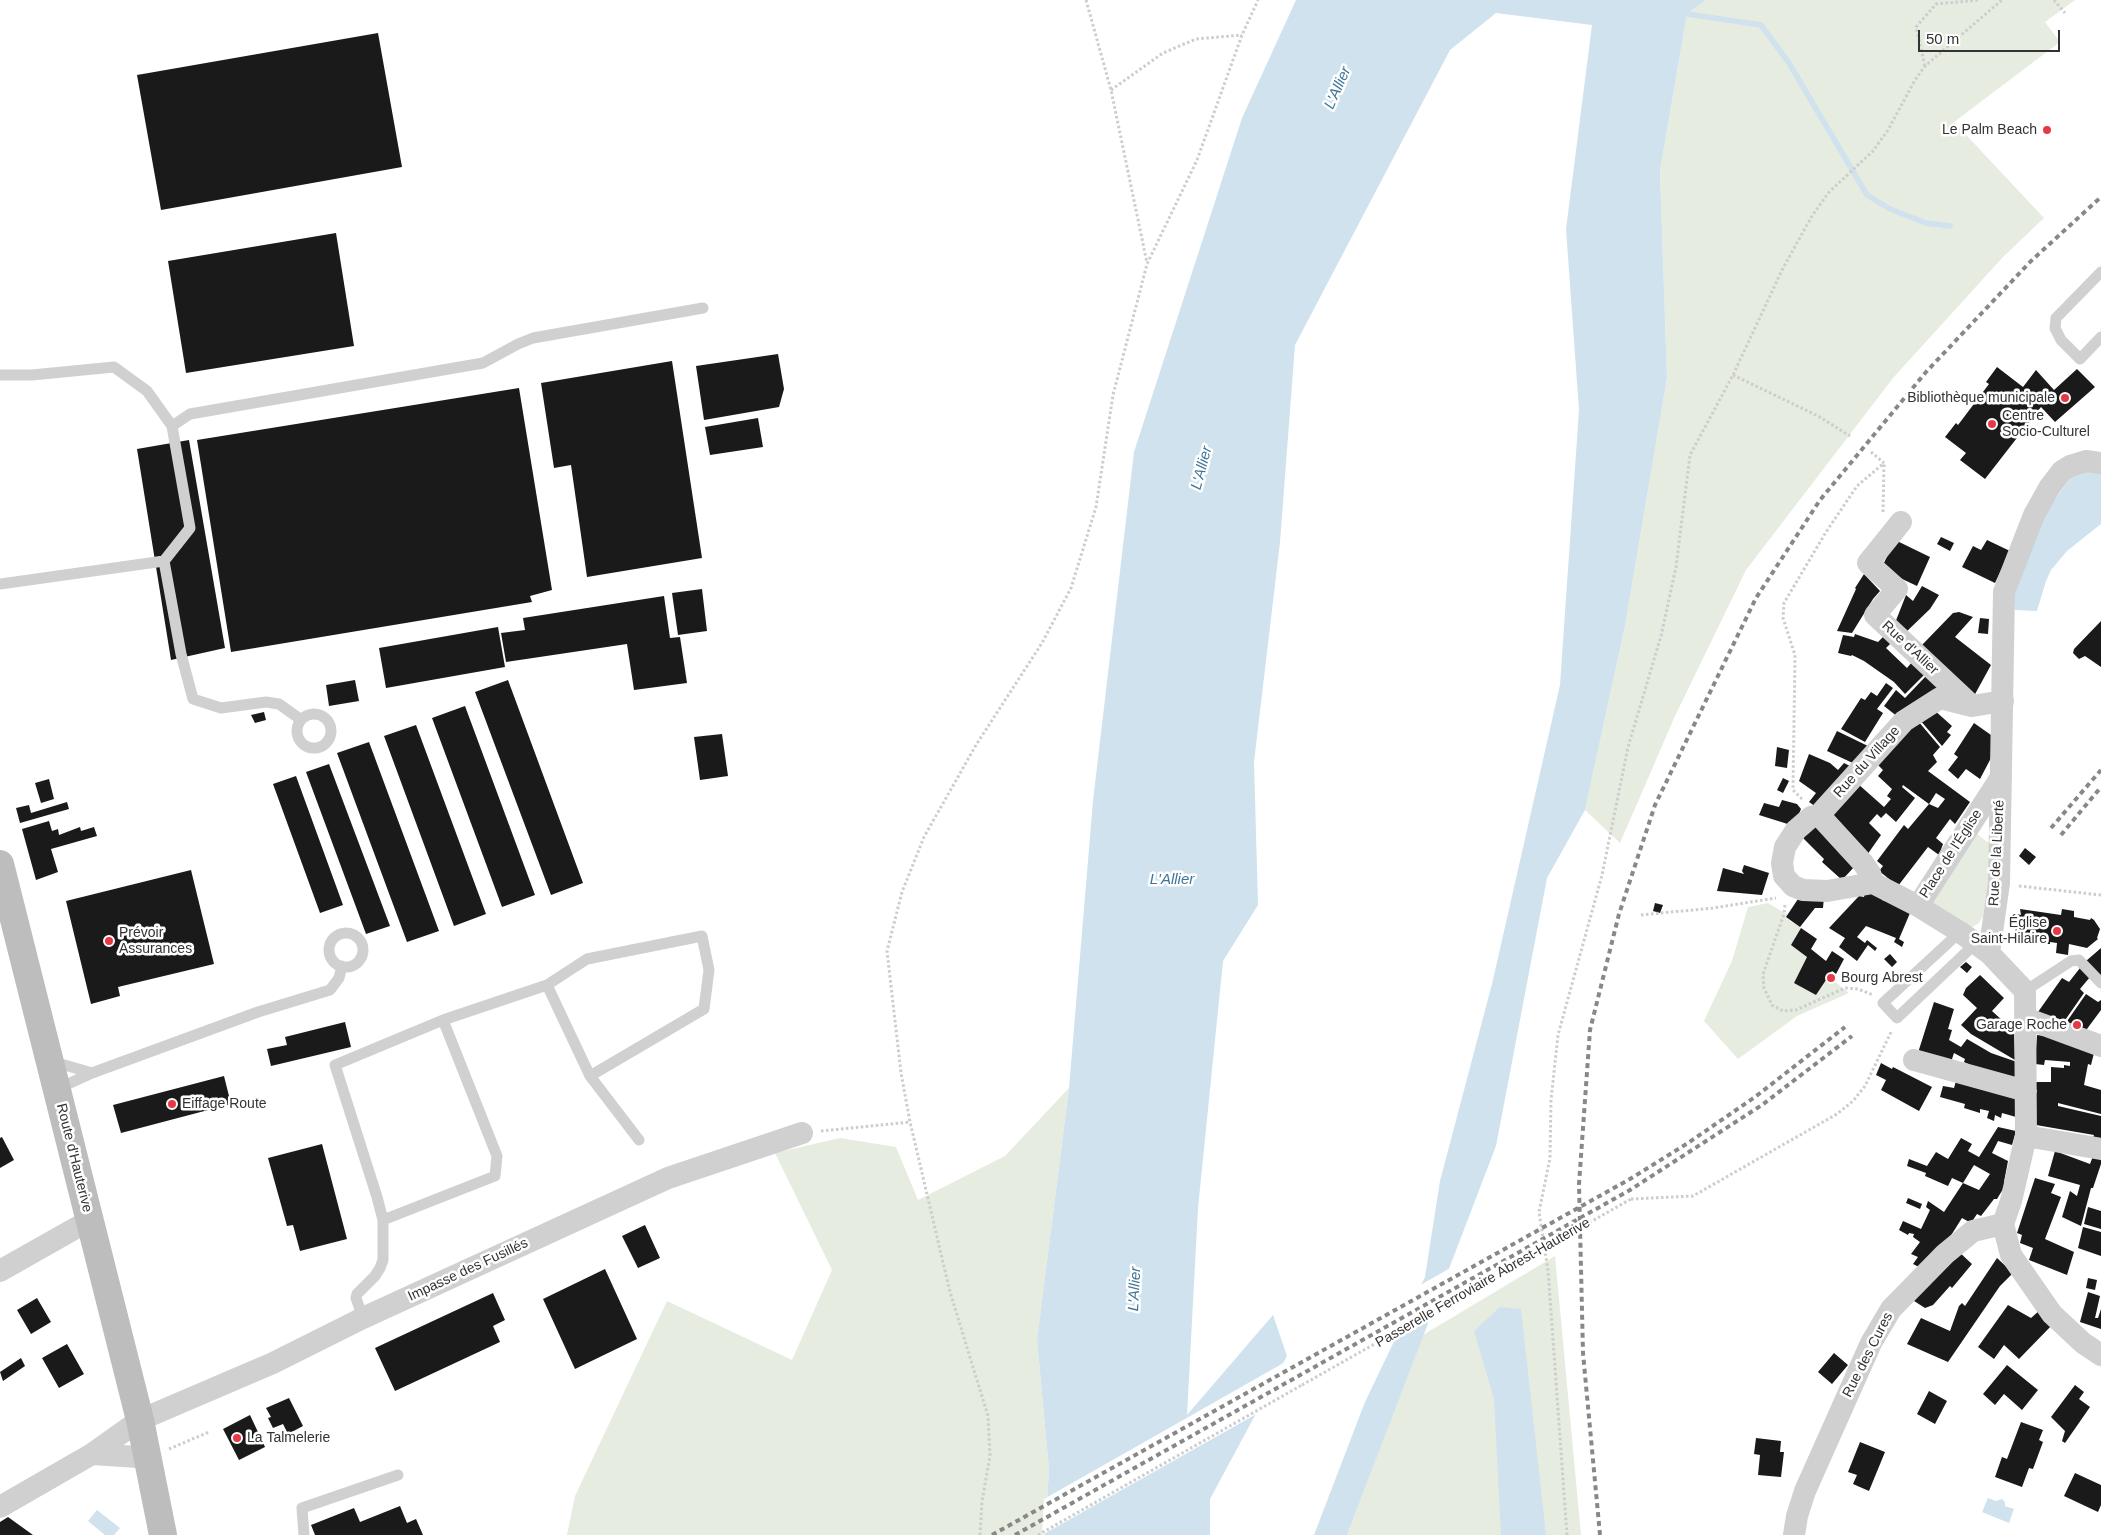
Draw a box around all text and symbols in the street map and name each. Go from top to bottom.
scale bar [1921,20,2064,52]
text: 50 m [1926,30,1959,47]
water label: L'Allier [1321,64,1355,112]
place label: Le Palm Beach [1942,122,2037,138]
marker: Le Palm Beach [2041,124,2053,136]
place label: Bibliothèque municipale [1907,390,2055,406]
marker: Bibliothèque municipale [2059,392,2071,404]
place label: Centre Socio-Culturel [2002,408,2090,441]
marker: Centre Socio-Culturel [1986,418,1998,430]
water label: L'Allier [1188,444,1216,492]
street label: Rue d'Allier [1878,618,1942,678]
street label: Rue du Village [1830,723,1904,801]
street label: Rue de la Liberté [1986,799,2008,907]
street label: Place de l'Église [1916,807,1986,901]
water label: L'Allier [1150,871,1194,889]
place label: Église Saint-Hilaire [1971,915,2047,948]
place label: Prévoir Assurances [119,925,192,958]
marker: Église Saint-Hilaire [2051,925,2063,937]
marker: Prévoir Assurances [103,935,115,947]
place label: Bourg Abrest [1841,970,1923,986]
marker: Bourg Abrest [1825,972,1837,984]
place label: Garage Roche [1976,1017,2067,1033]
marker: Garage Roche [2071,1019,2083,1031]
place label: Eiffage Route [182,1096,267,1112]
marker: Eiffage Route [166,1098,178,1110]
street label: Route d'Hauterive [52,1102,96,1214]
street label: Passerelle Ferroviaire Abrest-Hauterive [1373,1214,1593,1352]
street label: Impasse des Fusillés [405,1235,531,1305]
water label: L'Allier [1125,1266,1145,1312]
street label: Rue des Cures [1839,1310,1897,1400]
place label: La Talmelerie [247,1430,330,1446]
marker: La Talmelerie [231,1432,243,1444]

